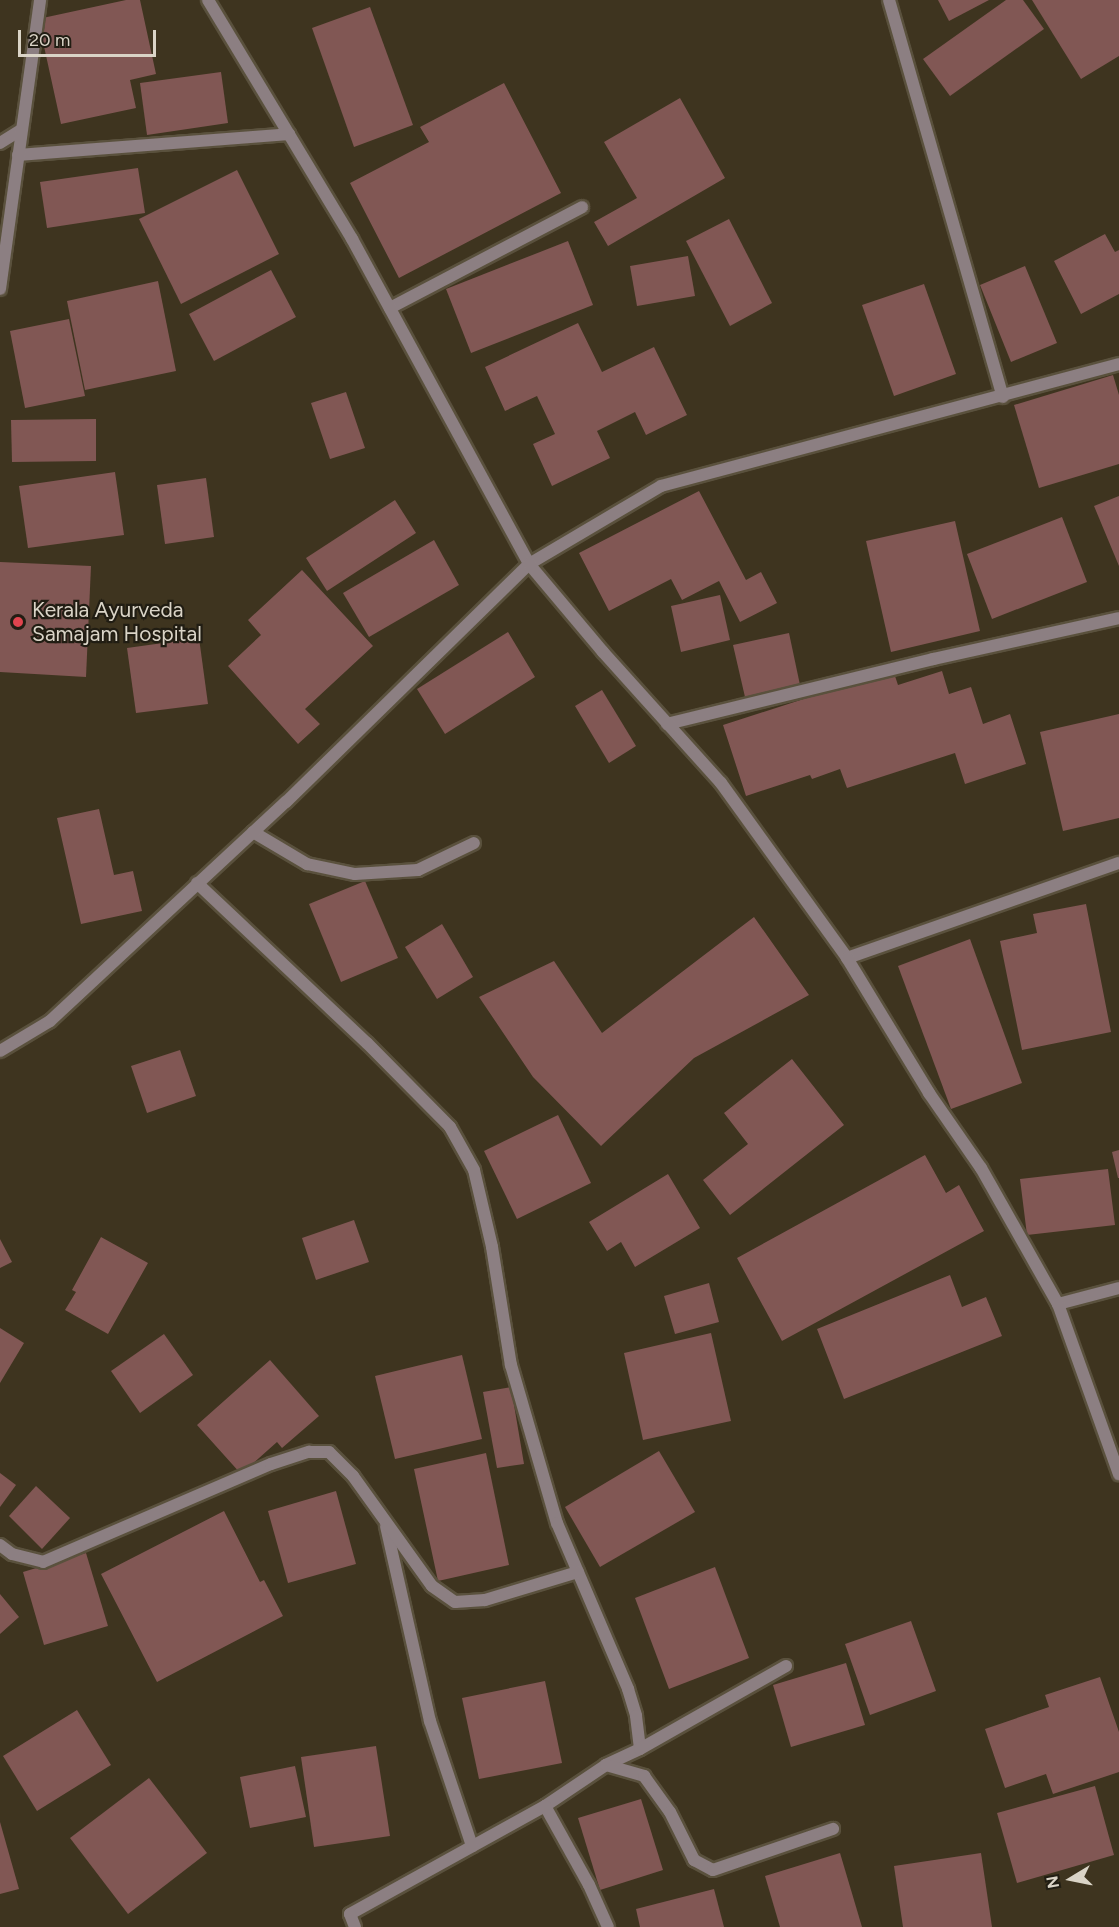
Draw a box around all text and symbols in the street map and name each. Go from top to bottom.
scale bar [21,18,159,56]
text: 20 m [29,29,70,51]
place label: Kerala Ayurveda Samajam Hospital [32,597,202,647]
marker: Kerala Ayurveda Samajam Hospital [9,613,27,631]
north arrow [1041,1849,1101,1909]
text: N [1042,1874,1063,1890]

